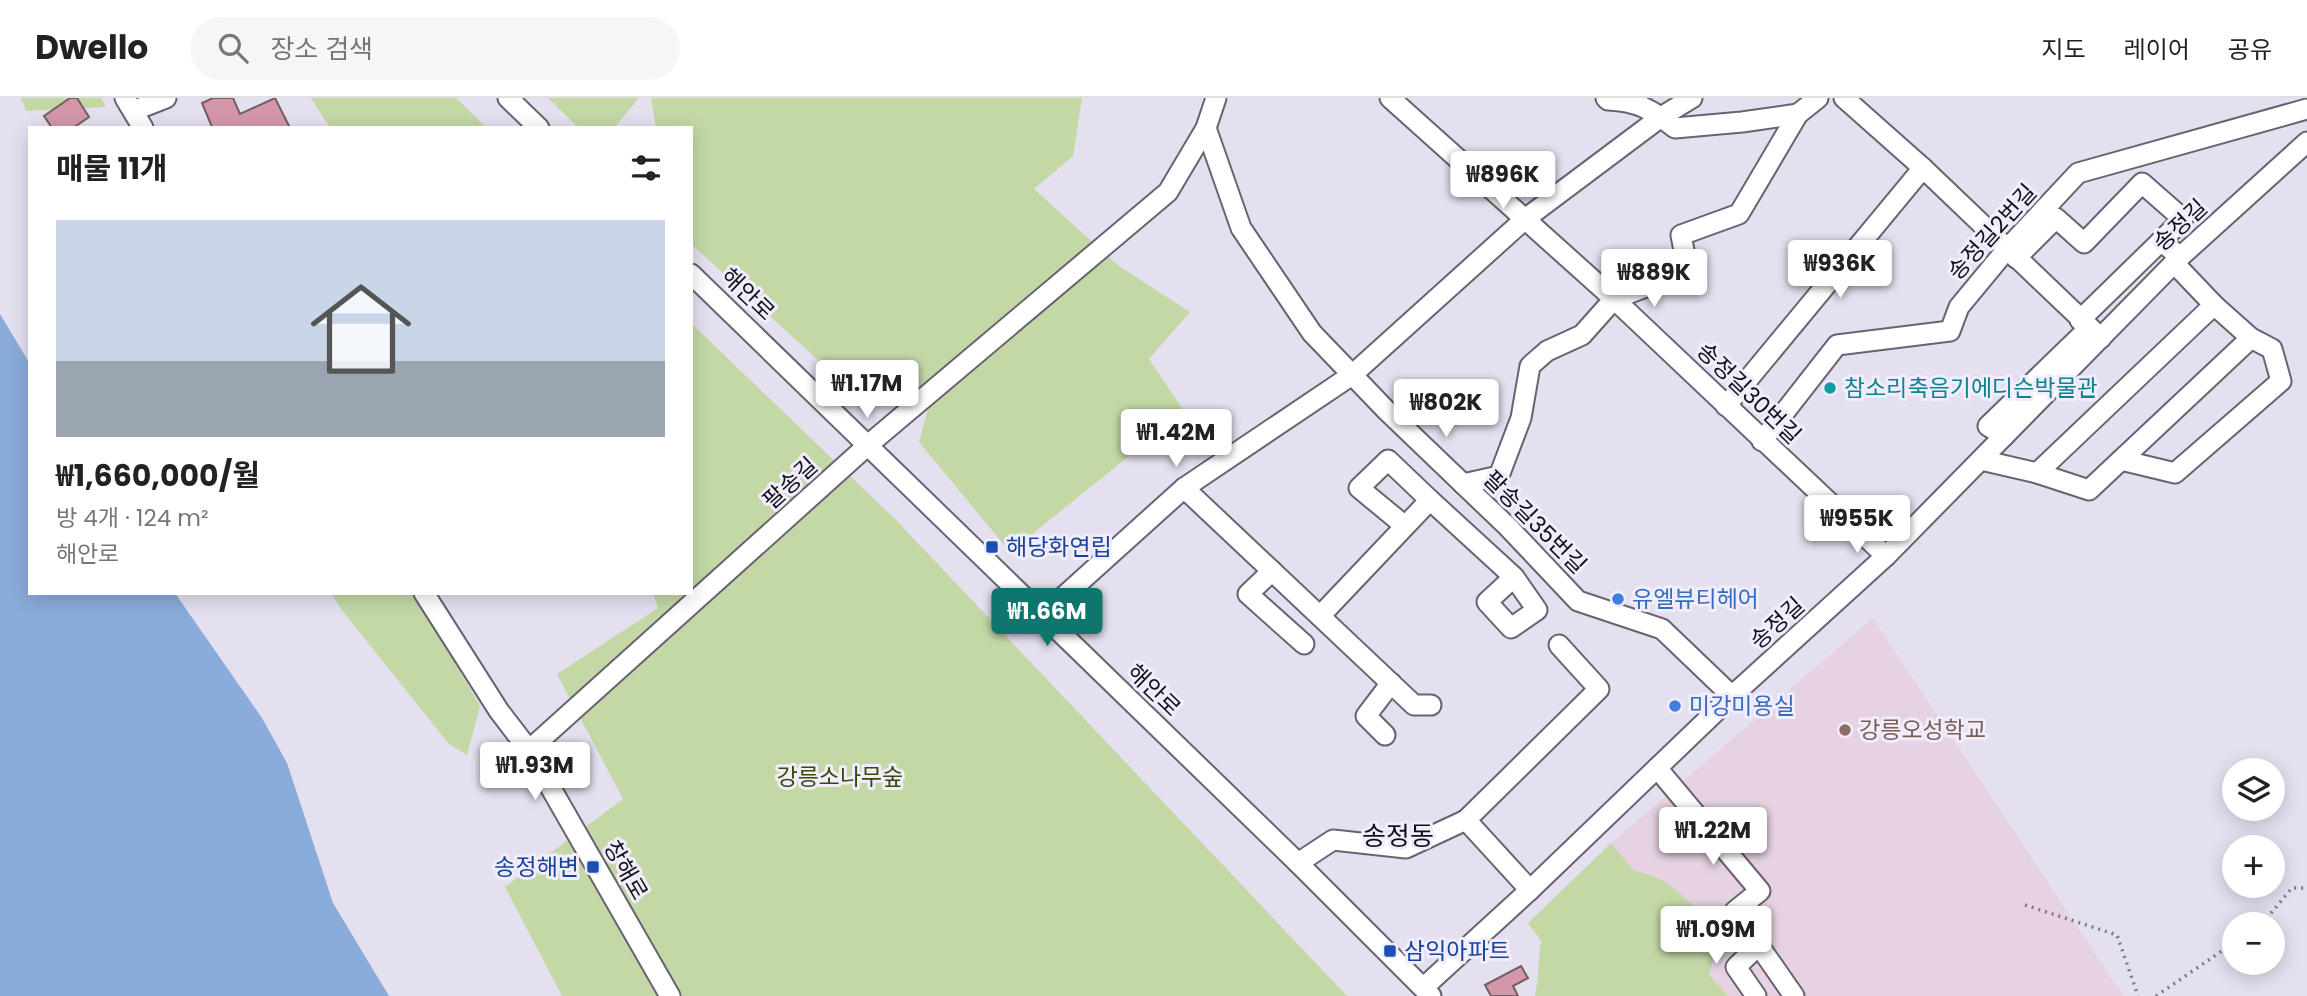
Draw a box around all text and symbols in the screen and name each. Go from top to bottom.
search box [190,17,680,80]
text: Dwello [35,24,148,71]
icon: search [214,29,252,67]
text: 장소 검색 [270,31,373,67]
text: 지도 [2041,33,2086,66]
text: 레이어 [2124,33,2190,66]
text: 공유 [2228,33,2272,66]
text: 매물 11개 [56,147,168,190]
icon: filters [627,149,665,187]
pin: ₩896K [1454,152,1552,211]
text: ₩896K [1466,158,1540,190]
street label: 송정길2번길 [1940,177,2044,287]
street label: 송정길 [2146,192,2214,258]
pin: ₩936K [1791,240,1889,300]
text: ₩936K [1804,247,1876,279]
pin: ₩889K [1605,250,1703,309]
text: ₩889K [1617,256,1691,288]
street label: 해안로 [714,260,782,328]
icon: home [298,266,424,392]
street label: 송정길30번길 [1690,335,1808,451]
pin: ₩1.17M [810,360,924,420]
text: ₩1.17M [832,367,902,399]
place label: 참소리축음기에디슨박물관 [1844,372,2098,404]
pin: ₩802K [1397,380,1495,439]
marker: 참소리축음기에디슨박물관 [1822,380,1838,396]
text: ₩802K [1410,386,1482,418]
pin: ₩1.42M [1119,410,1233,469]
text: ₩1.42M [1137,416,1215,448]
street label: 팔송길 [756,450,824,516]
text: ₩1,660,000/월 [56,454,260,497]
street label: 팔송길35번길 [1476,463,1594,581]
pin: ₩955K [1808,496,1906,555]
text: 방 4개 · 124 m² [56,502,209,534]
text: ₩955K [1820,502,1894,534]
place label: 해당화연립 [1006,531,1112,563]
text: 해안로 [56,538,119,570]
marker: 해당화연립 [984,539,1000,555]
place label: 유엘뷰티헤어 [1632,583,1759,615]
pin: ₩1.66M [990,588,1104,648]
street label: 송정길 [1743,590,1811,656]
marker: 유엘뷰티헤어 [1610,591,1626,607]
text: ₩1.66M [1007,595,1087,627]
street label: 해안로 [1120,656,1188,724]
place label: 미강미용실 [1689,690,1795,722]
marker: 미강미용실 [1667,698,1683,714]
place label: 강릉오성학교 [1859,714,1986,746]
marker: 강릉오성학교 [1837,722,1853,738]
pin: ₩1.93M [478,742,592,802]
text: ₩1.93M [496,749,574,781]
map controls [2222,758,2285,975]
button: layers [2222,758,2285,821]
park label: 강릉소나무숲 [777,761,903,793]
pin: ₩1.22M [1656,808,1770,867]
text: ₩1.22M [1675,814,1751,846]
district label: 송정동 [1362,818,1434,854]
street label: 창해로 [596,835,656,905]
button: + [2222,835,2285,898]
place label: 송정해변 [494,851,579,883]
marker: 송정해변 [585,859,601,875]
pin: ₩1.09M [1659,906,1773,966]
button: − [2222,912,2285,975]
text: ₩1.09M [1677,913,1755,945]
place label: 삼익아파트 [1404,935,1510,967]
marker: 삼익아파트 [1382,943,1398,959]

